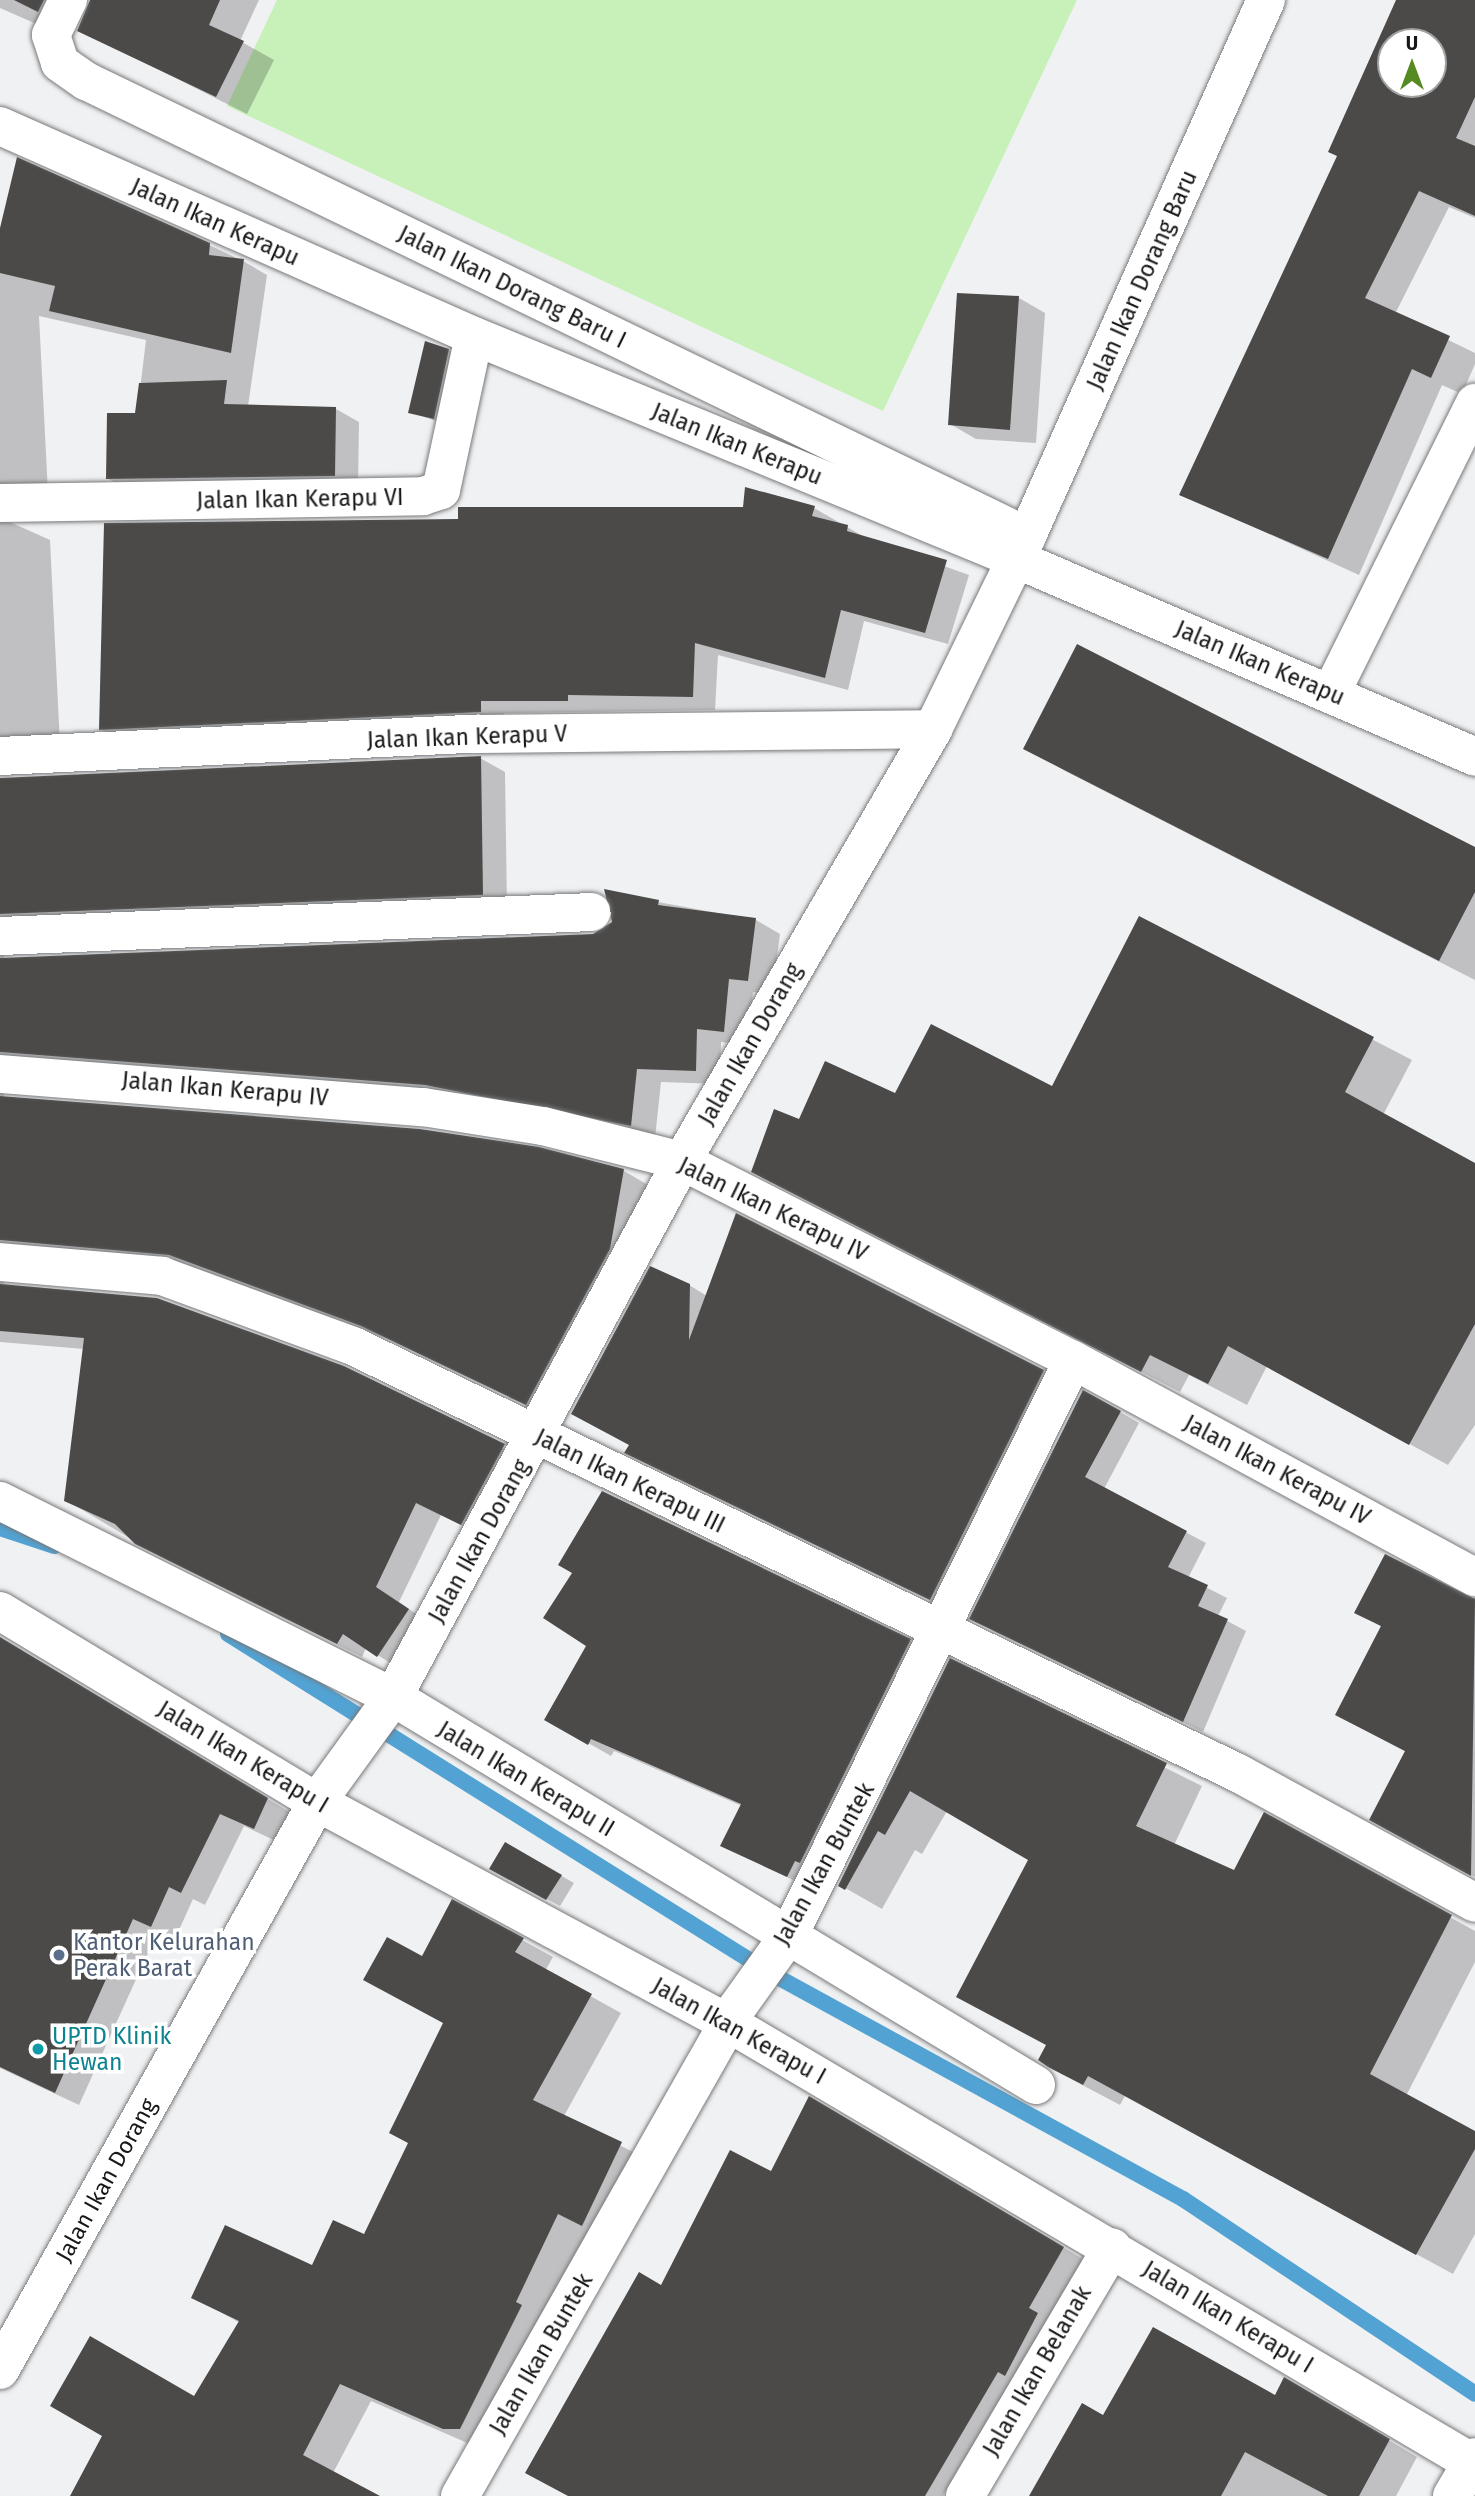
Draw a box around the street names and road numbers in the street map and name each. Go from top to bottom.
street label: Jalan Ikan Dorang Baru [1081,166,1203,394]
street label: Jalan Ikan Kerapu [126,172,304,272]
street label: Jalan Ikan Dorang Baru I [393,220,631,354]
street label: Jalan Ikan Kerapu [648,397,826,491]
street label: Jalan Ikan Kerapu VI [196,483,404,515]
street label: Jalan Ikan Kerapu [1171,615,1349,711]
street label: Jalan Ikan Kerapu V [366,720,568,754]
street label: Jalan Ikan Dorang [692,958,808,1130]
street label: Jalan Ikan Kerapu IV [121,1066,329,1112]
street label: Jalan Ikan Kerapu IV [674,1151,872,1267]
street label: Jalan Ikan Kerapu IV [1179,1409,1375,1531]
street label: Jalan Ikan Kerapu III [530,1423,730,1539]
street label: Jalan Ikan Dorang [423,1454,535,1628]
street label: Jalan Ikan Kerapu I [152,1695,334,1819]
street label: Jalan Ikan Kerapu II [433,1715,619,1843]
street label: Jalan Ikan Buntek [768,1778,880,1950]
street label: Jalan Ikan Kerapu I [647,1972,831,2090]
street label: Jalan Ikan Dorang [50,2093,162,2267]
street label: Jalan Ikan Kerapu I [1137,2255,1319,2379]
street label: Jalan Ikan Buntek [484,2269,598,2439]
street label: Jalan Ikan Belanak [977,2281,1097,2461]

